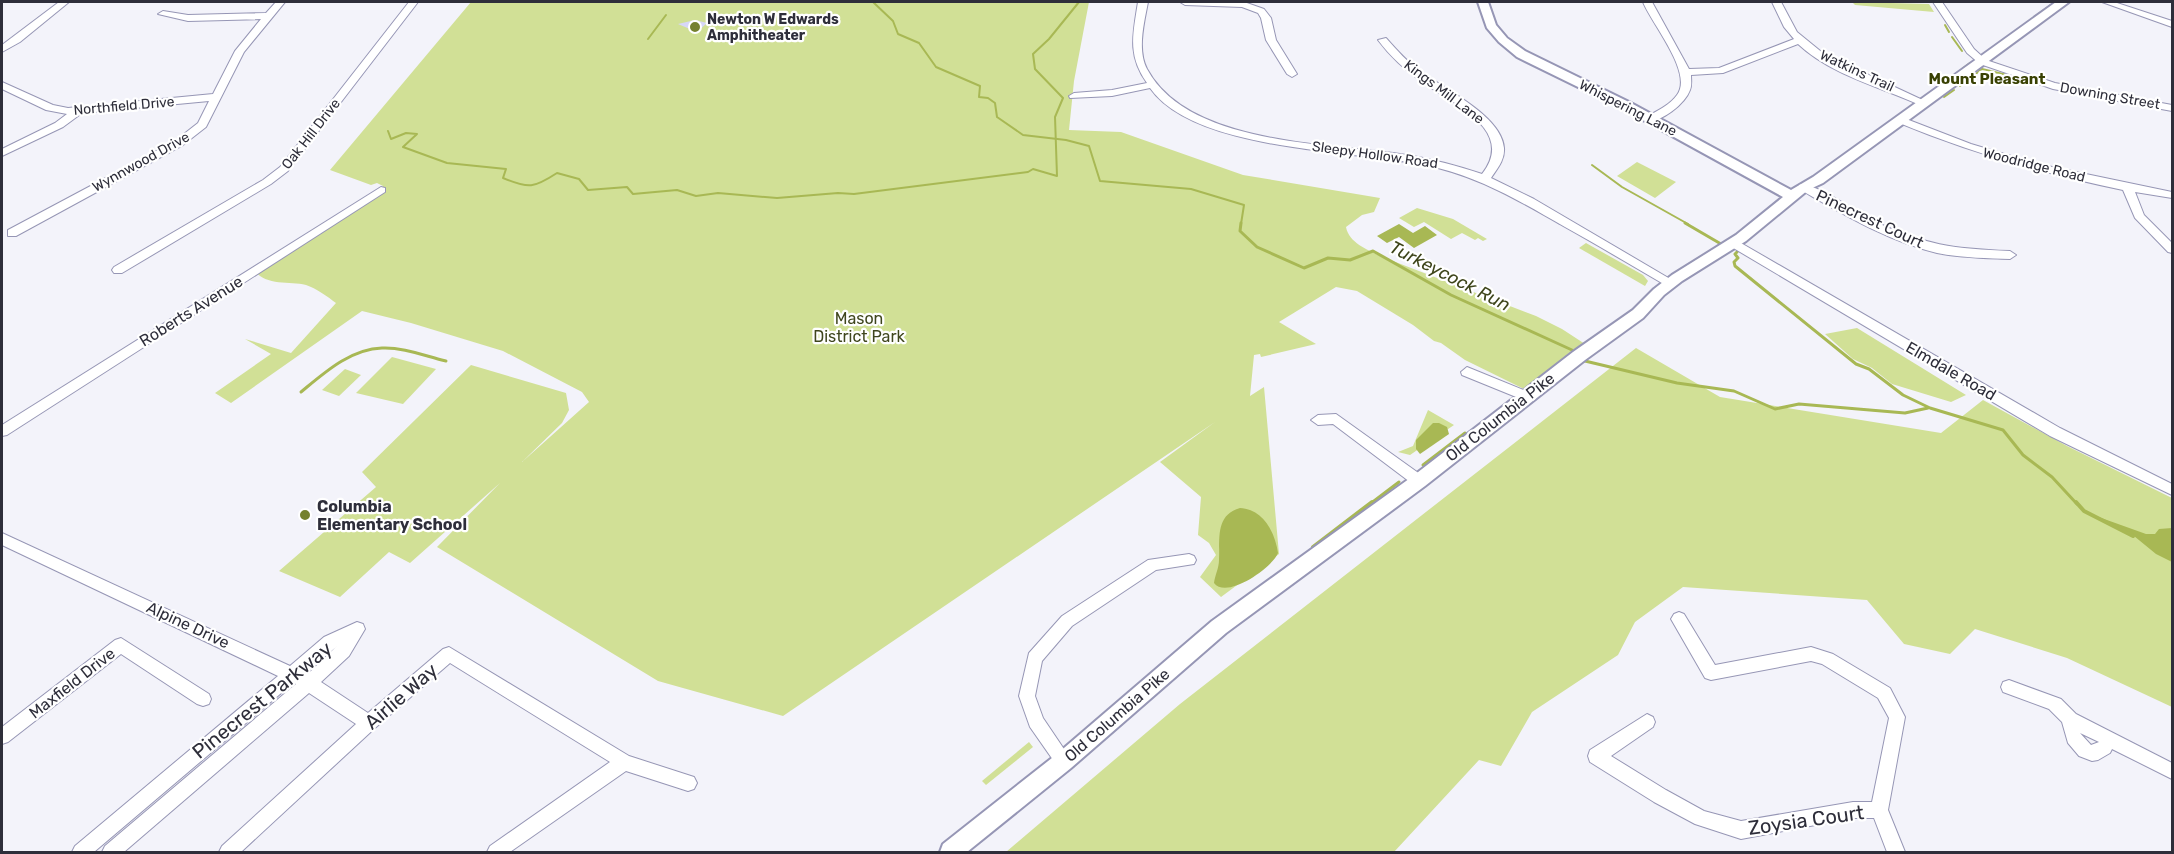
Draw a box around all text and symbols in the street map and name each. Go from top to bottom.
place label: Newton W Edwards Amphitheater [707,11,839,44]
marker: Newton W Edwards Amphitheater [688,20,702,34]
street label: Watkins Trail [1817,46,1897,96]
street label: Kings Mill Lane [1401,56,1488,128]
district label: Mount Pleasant [1929,70,2045,88]
street label: Whispering Lane [1576,76,1680,140]
street label: Downing Street [2059,79,2162,113]
street label: Northfield Drive [73,93,175,119]
street label: Oak Hill Drive [278,95,344,173]
street label: Wynnwood Drive [89,128,193,196]
street label: Sleepy Hollow Road [1311,138,1439,172]
street label: Woodridge Road [1981,144,2087,186]
street label: Pinecrest Court [1813,186,1927,252]
water label: Turkeycock Run [1386,236,1514,316]
street label: Roberts Avenue [136,272,246,350]
park label: Mason District Park [813,309,906,346]
street label: Elmdale Road [1903,338,1999,404]
street label: Old Columbia Pike [1442,369,1558,465]
place label: Columbia Elementary School [317,497,467,534]
marker: Columbia Elementary School [298,508,312,522]
street label: Alpine Drive [144,598,232,652]
street label: Pinecrest Parkway [187,636,337,764]
street label: Maxfield Drive [25,644,119,722]
street label: Airlie Way [360,658,442,734]
street label: Old Columbia Pike [1061,664,1173,766]
street label: Zoysia Court [1747,800,1866,840]

